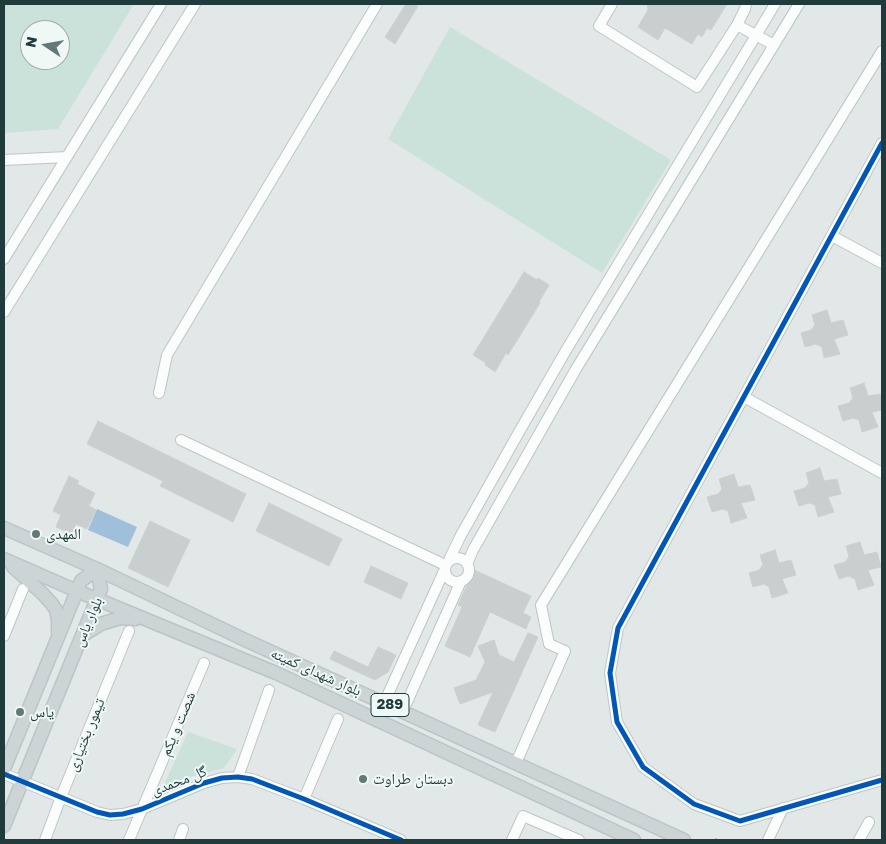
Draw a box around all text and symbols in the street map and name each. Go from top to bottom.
north arrow [20,20,70,70]
text: N [21,35,40,49]
place label: المهدی [46,525,81,543]
marker: المهدی [30,528,42,540]
street label: بلوار یاس [70,595,106,649]
street label: بلوار شهدای کمیته [268,644,364,700]
street label: شصت و یکم [156,689,200,759]
road number: 289 [371,694,409,716]
street label: تیمور بختیاری [63,696,109,774]
place label: یاس [30,703,54,721]
marker: یاس [14,706,26,718]
street label: گل محمدی [149,762,209,800]
place label: دبستان طراوت [373,770,453,788]
marker: دبستان طراوت [357,773,369,785]

